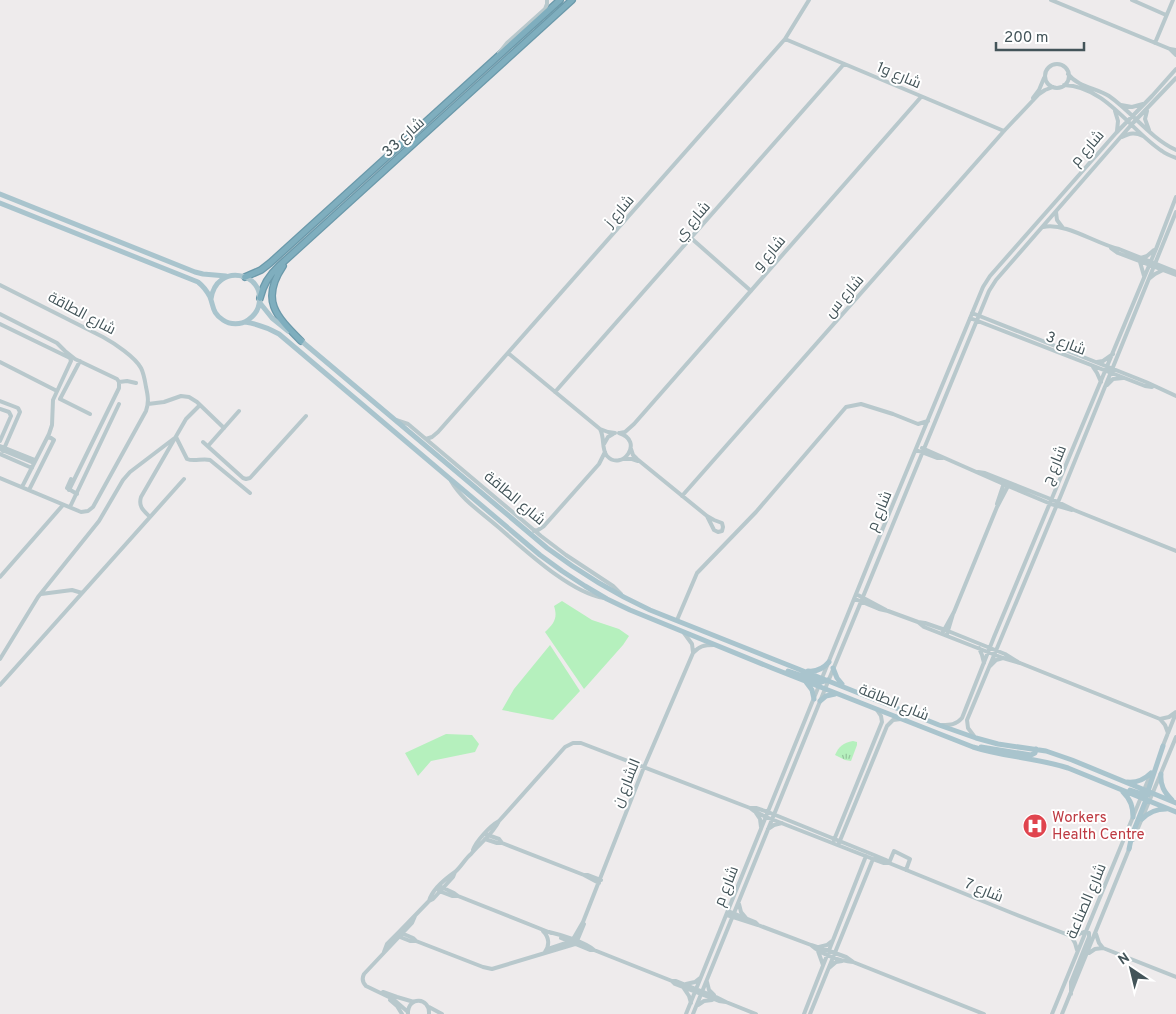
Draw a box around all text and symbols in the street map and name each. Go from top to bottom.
scale bar [996,20,1084,52]
text: 200 m [1004,29,1049,48]
street label: شارع و1 [873,59,923,94]
street label: شارع 33 [379,114,429,162]
street label: شارع م [1067,127,1109,171]
street label: شارع ز [600,192,639,233]
street label: شارع ي [671,198,716,246]
street label: شارع و [750,232,791,276]
street label: شارع س [821,272,869,322]
street label: شارع الطاقة [44,289,119,340]
street label: شارع 3 [1043,328,1088,361]
street label: شارع ج [1039,443,1072,488]
street label: شارع الطاقة [480,468,549,530]
street label: شارع م [863,489,897,535]
street label: شارع الطاقة [855,681,931,726]
street label: الشارع ن [609,756,646,811]
place label: Workers Health Centre [1052,809,1145,845]
hospital icon: Workers Health Centre [1022,813,1048,839]
street label: شارع الصناعة [1063,861,1112,942]
street label: شارع م [711,864,744,910]
street label: شارع 7 [961,875,1006,908]
north arrow [1106,944,1156,994]
text: N [1115,950,1133,969]

